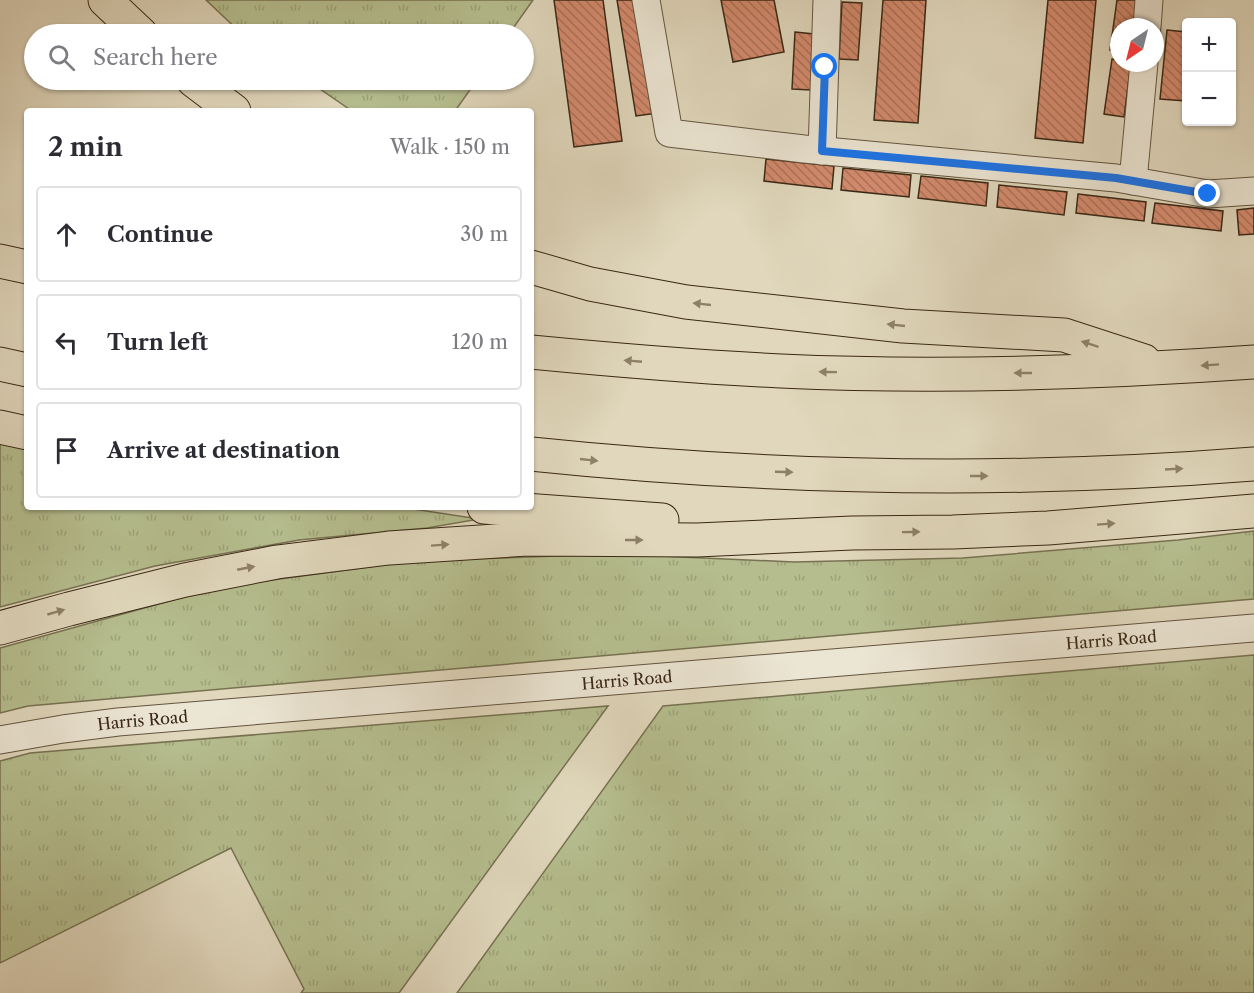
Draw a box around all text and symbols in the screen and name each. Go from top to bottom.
north arrow [1110,18,1164,72]
map controls [1182,18,1236,126]
button: + [1182,18,1236,72]
search box [24,24,534,90]
icon: search [45,41,78,74]
text: Search here [93,44,218,71]
route start [811,53,837,79]
button: − [1182,72,1236,126]
text: 2 min [48,131,123,163]
text: Walk · 150 m [390,135,510,159]
route end [1194,180,1220,206]
icon: ahead [50,218,83,251]
text: Continue [107,221,213,248]
text: 30 m [460,222,508,246]
one-way arrow [693,299,712,309]
one-way arrow [887,320,906,330]
icon: left [50,326,83,359]
text: Turn left [107,329,208,356]
text: 120 m [451,330,508,354]
one-way arrow [1081,338,1099,348]
one-way arrow [624,357,643,366]
one-way arrow [1200,361,1219,370]
one-way arrow [818,367,837,377]
one-way arrow [1013,368,1032,378]
icon: arrive [50,434,83,467]
text: Arrive at destination [107,437,340,464]
one-way arrow [580,455,599,465]
one-way arrow [1164,465,1183,474]
one-way arrow [774,468,793,477]
one-way arrow [969,471,988,481]
one-way arrow [1096,519,1115,528]
one-way arrow [901,527,920,537]
one-way arrow [625,535,644,545]
one-way arrow [430,540,449,549]
one-way arrow [237,563,256,572]
one-way arrow [47,607,65,616]
street label: Harris Road [1065,626,1158,654]
street label: Harris Road [581,666,673,694]
street label: Harris Road [96,706,189,735]

